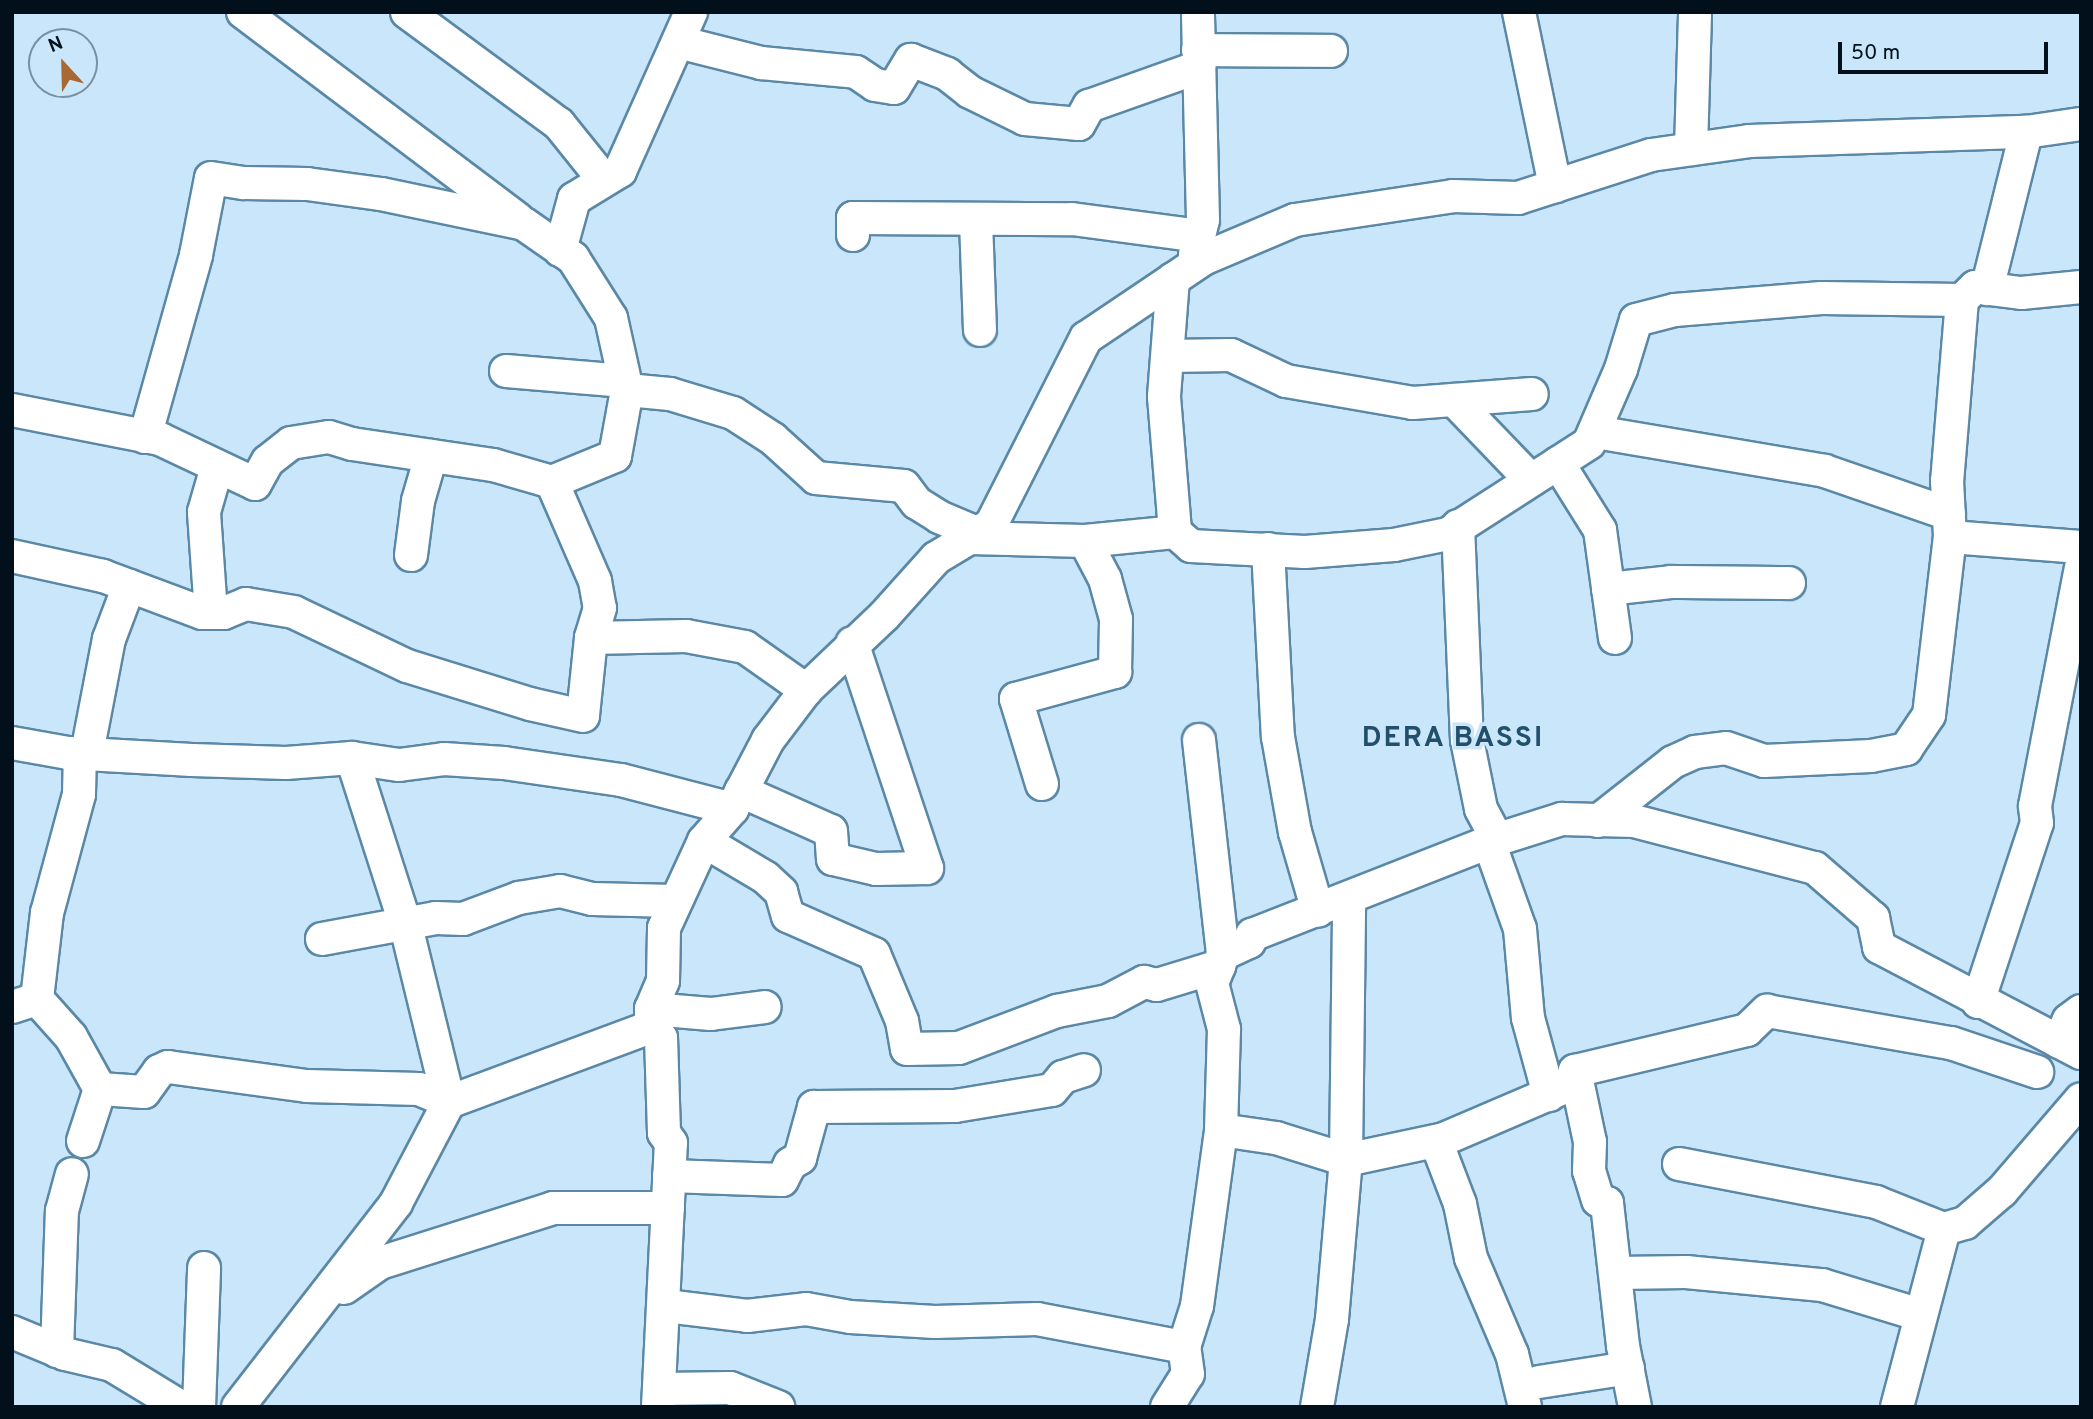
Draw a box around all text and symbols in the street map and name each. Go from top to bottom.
north arrow [28,28,98,98]
scale bar [1841,28,2051,72]
text: N [45,32,67,59]
text: 50 m [1851,40,1900,67]
district label: DERA BASSI [1362,722,1544,756]

